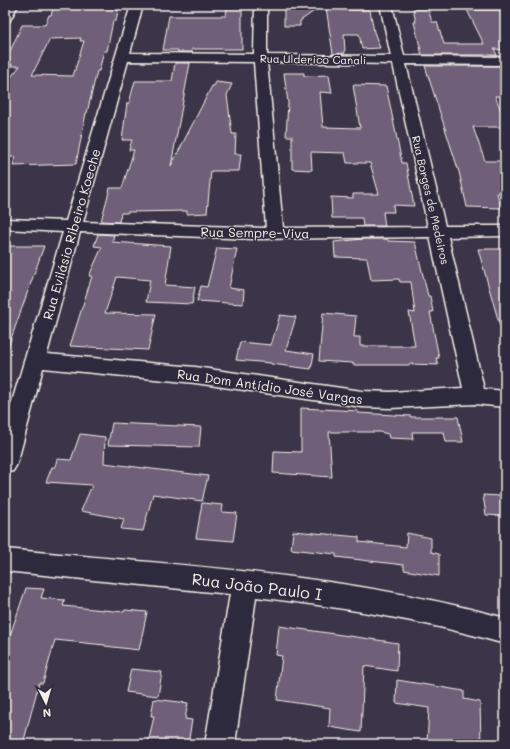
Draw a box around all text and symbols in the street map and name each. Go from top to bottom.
street label: Rua Ulderico Canali [260,51,366,67]
street label: Rua Borges de Medeiros [409,134,453,266]
street label: Rua Evilásio Ribeiro Koeche [38,146,104,322]
street label: Rua Sempre-Viva [200,223,310,241]
street label: Rua Dom Antídio José Vargas [176,365,364,407]
street label: Rua João Paulo I [191,568,323,604]
north arrow [26,683,66,723]
text: N [42,706,52,721]

